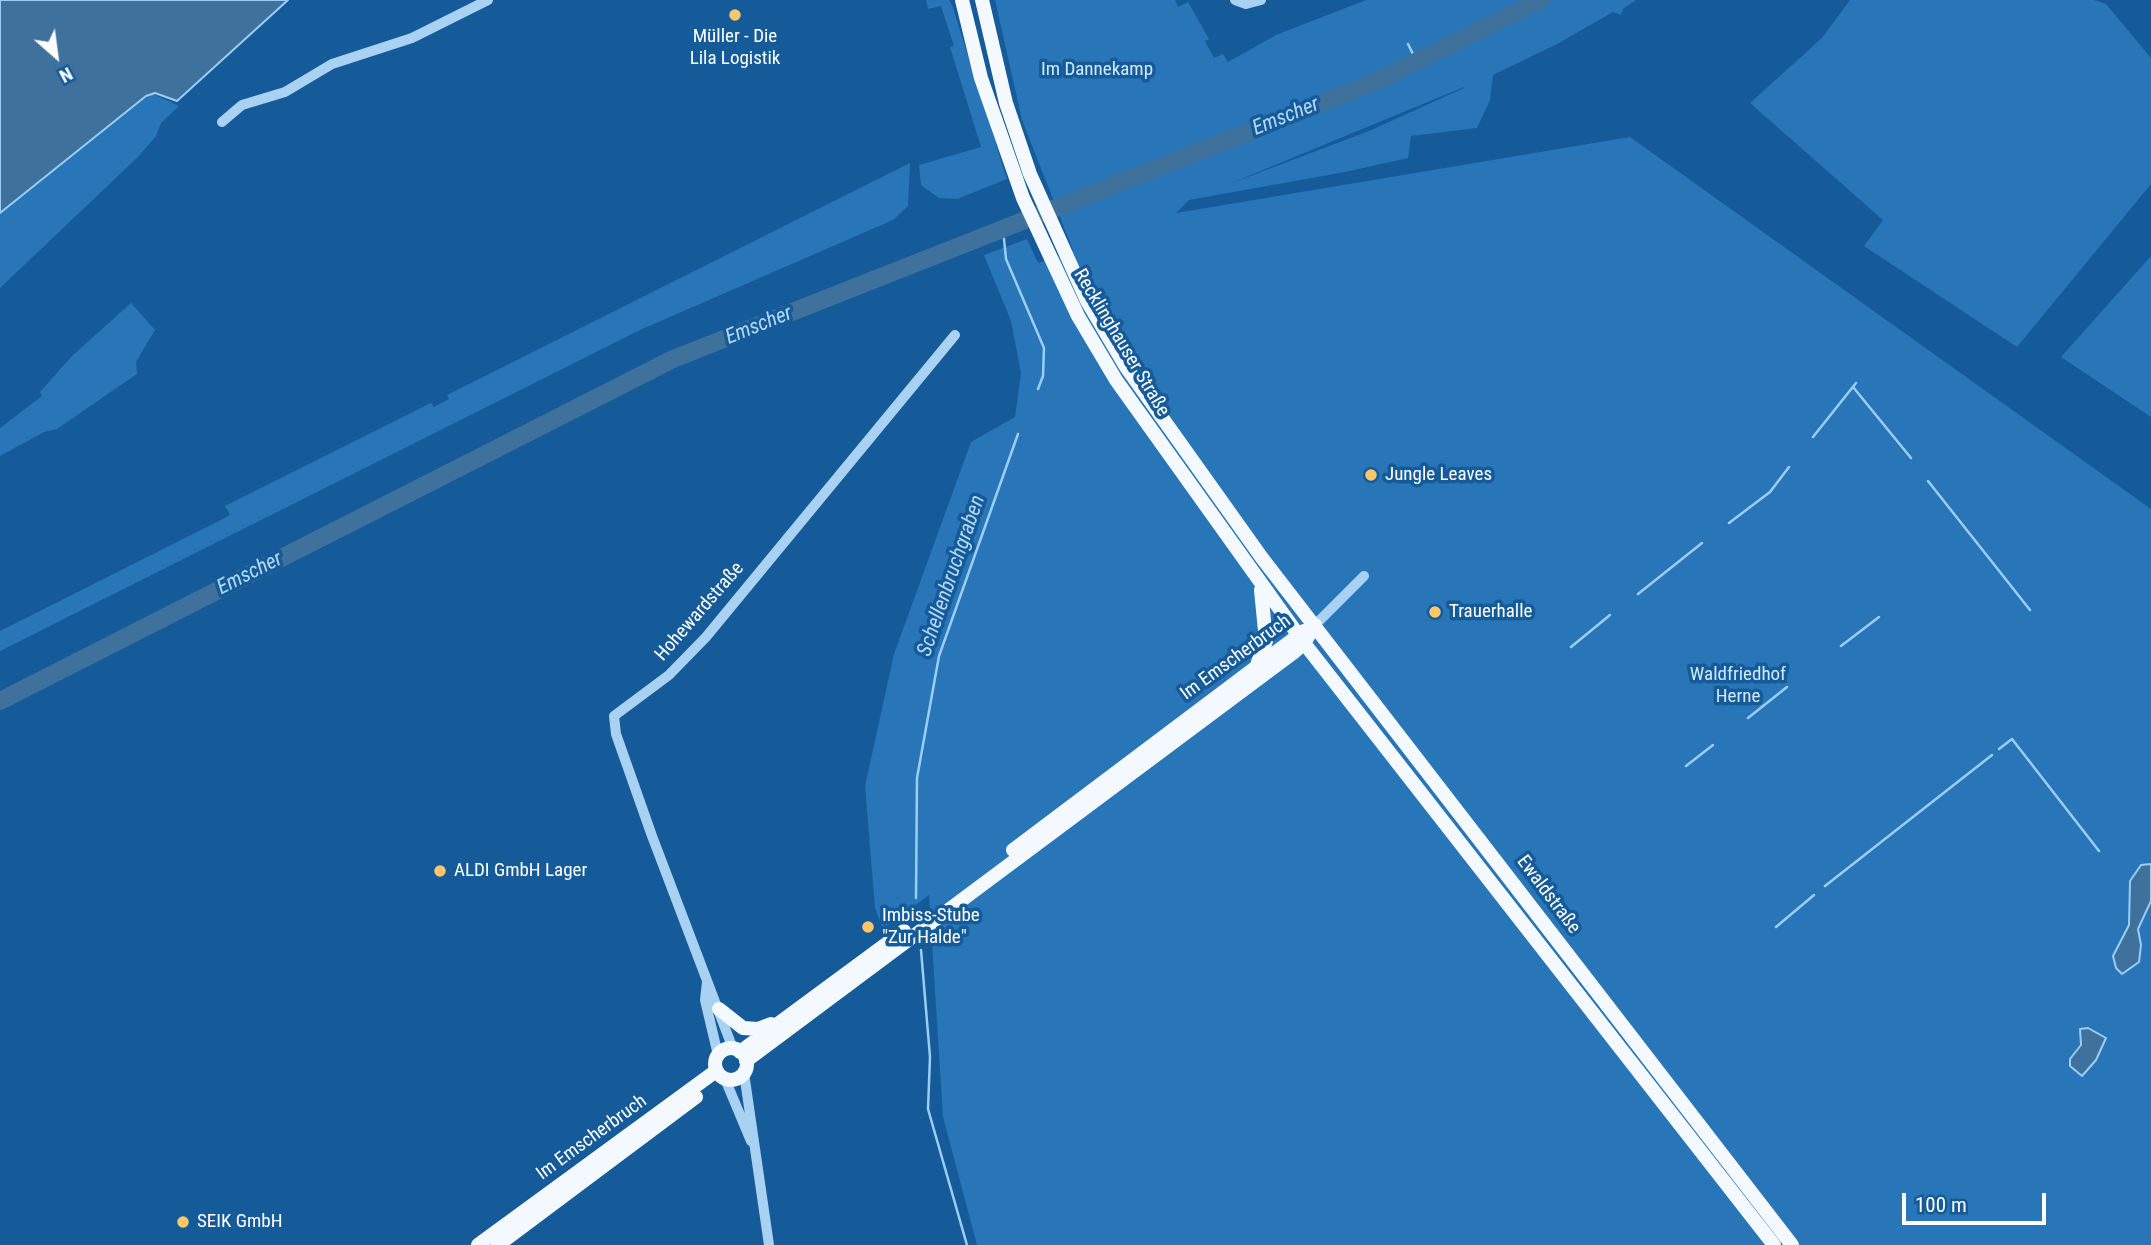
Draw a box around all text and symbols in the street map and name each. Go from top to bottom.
marker: Müller - Die Lila Logistik [727,7,743,23]
north arrow [21,21,91,91]
place label: Müller - Die Lila Logistik [690,26,780,70]
park label: Im Dannekamp [1041,59,1153,81]
text: N [56,62,77,88]
water label: Emscher [1249,92,1323,142]
street label: Recklinghauser Straße [1068,265,1174,421]
water label: Emscher [722,301,796,351]
place label: Jungle Leaves [1385,464,1492,486]
marker: Jungle Leaves [1363,467,1379,483]
water label: Schellenbruchgraben [913,492,991,660]
water label: Emscher [213,547,287,601]
street label: Hohewardstraße [651,558,749,666]
place label: Trauerhalle [1449,601,1532,623]
marker: Trauerhalle [1427,604,1443,620]
street label: Im Emscherbruch [1176,610,1296,706]
park label: Waldfriedhof Herne [1690,664,1786,708]
street label: Ewaldstraße [1511,851,1585,939]
place label: ALDI GmbH Lager [454,860,587,882]
marker: ALDI GmbH Lager [432,863,448,879]
place label: Imbiss-Stube "Zur Halde" [882,905,980,949]
marker: Imbiss-Stube "Zur Halde" [860,919,876,935]
street label: Im Emscherbruch [532,1090,652,1186]
scale bar [1906,1178,2050,1222]
text: 100 m [1915,1193,1967,1217]
place label: SEIK GmbH [197,1211,282,1233]
marker: SEIK GmbH [175,1214,191,1230]

